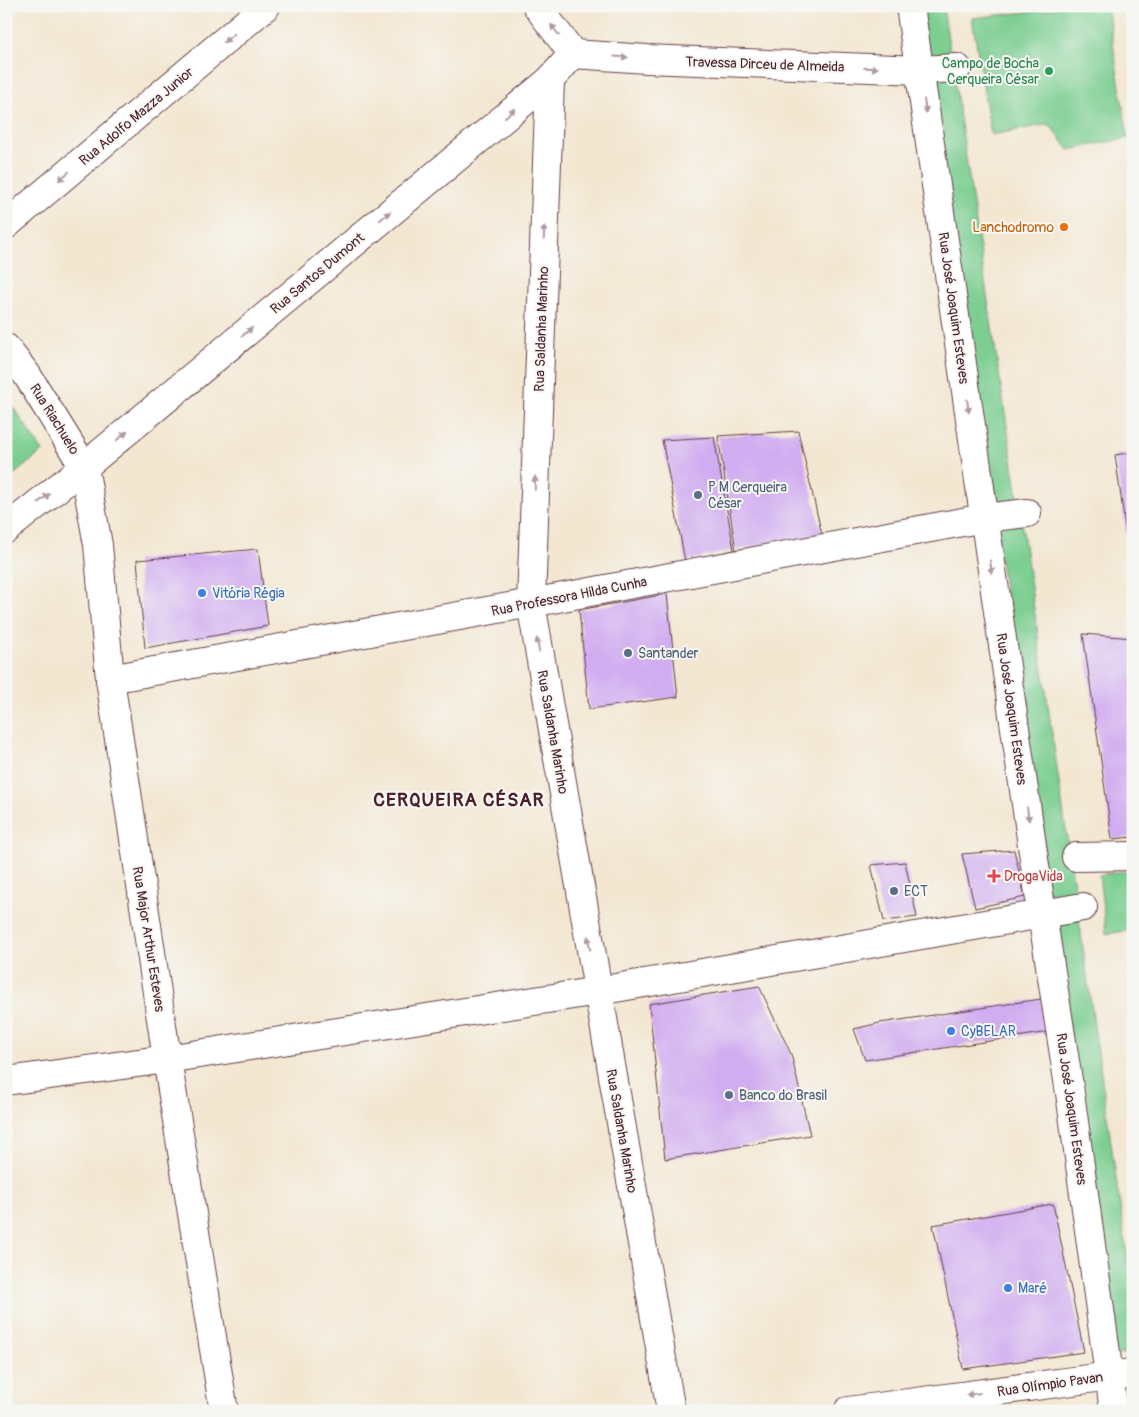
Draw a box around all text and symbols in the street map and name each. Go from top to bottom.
one-way arrow [549,24,560,37]
one-way arrow [223,32,236,43]
street label: Travessa Dirceu de Almeida [685,53,845,76]
one-way arrow [613,54,629,62]
place label: Campo de Bocha Cerqueira César [942,55,1039,88]
street label: Rua Adolfo Mazza Junior [76,64,197,169]
one-way arrow [863,65,879,73]
marker: Campo de Bocha Cerqueira César [1043,65,1055,77]
one-way arrow [921,99,929,115]
one-way arrow [503,107,516,118]
one-way arrow [59,170,71,182]
one-way arrow [378,211,391,222]
place label: Lanchodromo [972,219,1054,236]
marker: Lanchodromo [1058,221,1070,233]
one-way arrow [540,225,548,241]
street label: Rua Santos Dumont [267,229,368,318]
street label: Rua José Joaquim Esteves [934,231,973,386]
street label: Rua Saldanha Marinho [531,265,552,392]
one-way arrow [240,326,253,337]
street label: Rua Riachuelo [26,381,83,458]
one-way arrow [964,398,972,414]
one-way arrow [115,430,128,441]
one-way arrow [531,475,539,491]
place label: P M Cerqueira César [708,479,787,512]
marker: P M Cerqueira César [692,489,704,501]
one-way arrow [38,493,51,504]
one-way arrow [987,559,995,575]
street label: Rua Professora Hilda Cunha [490,573,649,620]
place label: Vitória Régia [212,585,285,602]
marker: Vitória Régia [196,587,208,599]
street label: Rua José Joaquim Esteves [992,632,1031,787]
one-way arrow [533,636,541,652]
place label: Santander [638,645,699,662]
marker: Santander [622,647,634,659]
street label: Rua Saldanha Marinho [533,669,572,796]
district label: CERQUEIRA CÉSAR [373,788,545,812]
one-way arrow [1024,806,1032,822]
street label: Rua Major Arthur Esteves [129,865,169,1014]
place label: DrogaVida [1004,868,1063,885]
marker: DrogaVida [988,870,1000,882]
place label: ECT [904,883,928,900]
marker: ECT [888,885,900,897]
one-way arrow [585,934,593,950]
place label: CyBELAR [961,1023,1016,1040]
marker: CyBELAR [945,1025,957,1037]
street label: Rua José Joaquim Esteves [1052,1032,1091,1187]
street label: Rua Saldanha Marinho [602,1068,641,1195]
place label: Banco do Brasil [739,1087,827,1104]
marker: Banco do Brasil [723,1089,735,1101]
place label: Maré [1018,1280,1047,1297]
marker: Maré [1002,1282,1014,1294]
street label: Rua Olímpio Pavan [996,1369,1104,1400]
one-way arrow [965,1390,981,1398]

